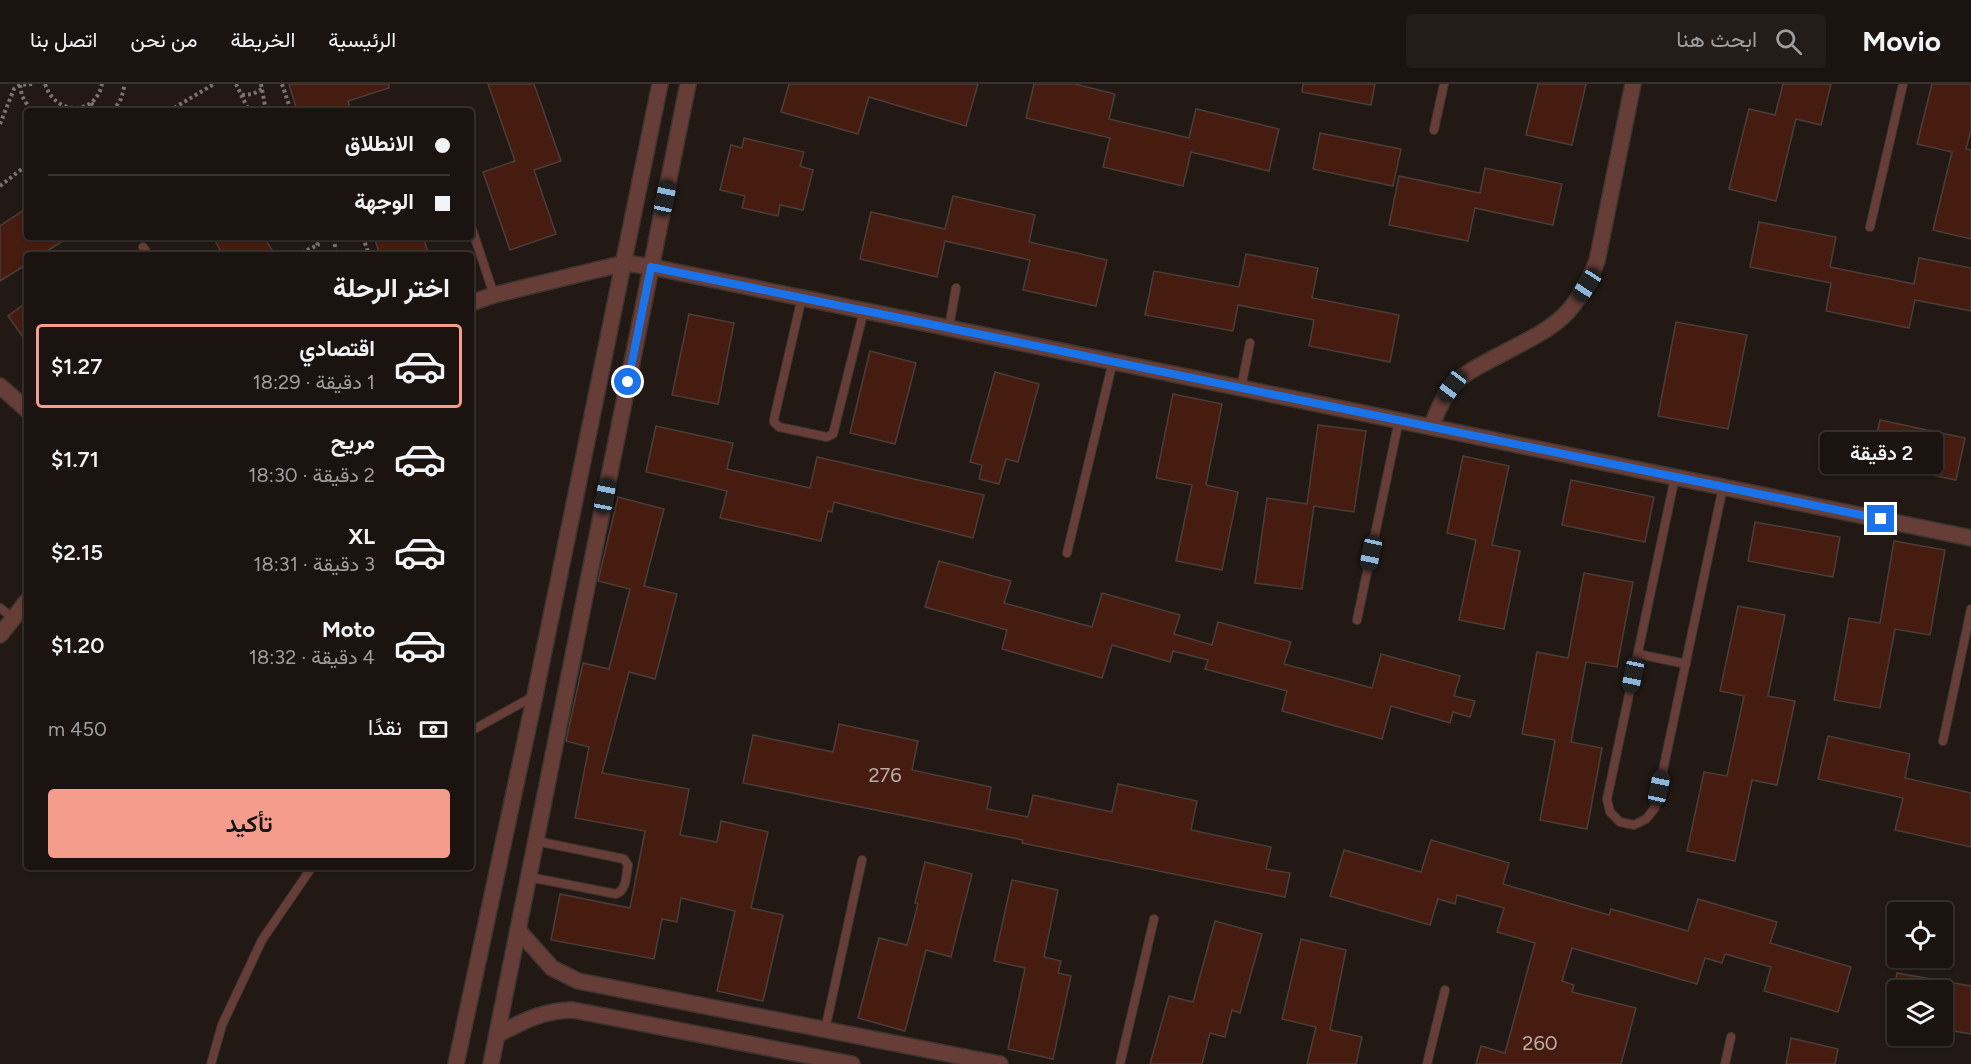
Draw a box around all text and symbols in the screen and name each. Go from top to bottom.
search box [1406,14,1826,68]
text: Movio [1862,24,1941,58]
icon: search [1772,25,1805,58]
text: ابحث هنا [1676,26,1757,53]
text: اتصل بنا [30,27,97,52]
text: من نحن [130,27,197,52]
text: الخريطة [230,27,295,52]
text: الرئيسية [328,27,396,52]
text: الانطلاق [345,130,414,157]
car [652,179,678,217]
text: الوجهة [354,188,414,215]
car [1570,265,1604,305]
text: اختر الرحلة [333,271,450,304]
text: اقتصادي [299,335,375,362]
icon: car [393,339,447,393]
text: $1.27 [51,353,102,380]
car [1434,366,1470,406]
route start [614,368,641,395]
text: 1 دقيقة · 18:29 [252,370,375,394]
text: مريح [331,428,375,455]
icon: car [393,432,447,486]
callout: 2 دقيقة [1820,432,1942,474]
text: 2 دقيقة [1850,441,1913,465]
text: $1.71 [51,446,99,473]
text: 2 دقيقة · 18:30 [248,463,375,487]
car [593,477,617,515]
route end [1867,505,1894,532]
text: XL [348,523,375,550]
icon: car [393,525,447,579]
car [1358,534,1384,572]
text: $2.15 [51,539,103,566]
text: 3 دقيقة · 18:31 [253,552,375,576]
text: Moto [322,616,375,643]
icon: car [393,618,447,672]
text: $1.20 [51,632,104,659]
text: 4 دقيقة · 18:32 [249,645,375,669]
car [1620,656,1646,694]
icon: cash [417,713,450,746]
text: نقدًا [368,714,402,741]
text: 450 m [48,717,107,741]
house number: 276 [868,763,902,787]
car [1646,769,1672,807]
button: تأكيد [48,789,450,858]
map controls [1887,902,1953,1046]
button: locate [1887,902,1953,968]
button: layers [1887,980,1953,1046]
house number: 260 [1522,1031,1558,1055]

